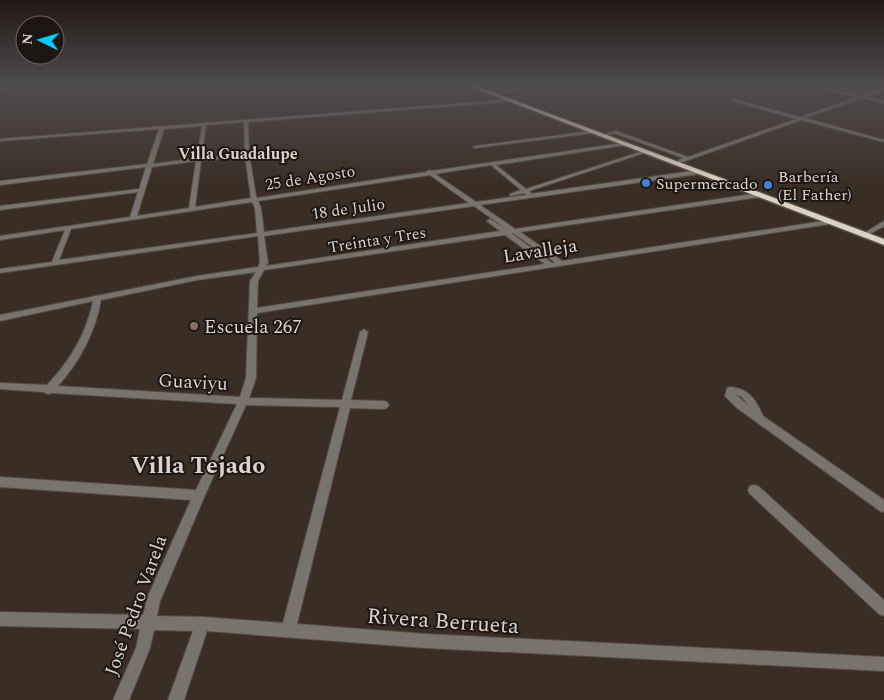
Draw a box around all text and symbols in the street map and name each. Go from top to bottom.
north arrow [15,15,65,65]
text: N [17,32,39,46]
district label: Villa Guadalupe [178,142,298,166]
street label: 25 de Agosto [264,159,357,197]
place label: Barbería (El Father) [778,165,851,207]
place label: Supermercado [656,172,758,196]
marker: Supermercado [640,177,652,189]
marker: Barbería (El Father) [762,179,774,191]
street label: 18 de Julio [310,192,387,226]
street label: Treinta y Tres [326,220,428,260]
street label: Lavalleja [501,231,580,272]
place label: Escuela 267 [204,313,302,342]
marker: Escuela 267 [188,320,200,332]
street label: Guaviyu [158,366,229,399]
district label: Villa Tejado [131,448,265,484]
street label: José Pedro Varela [98,531,176,680]
street label: Rivera Berrueta [366,600,520,643]

